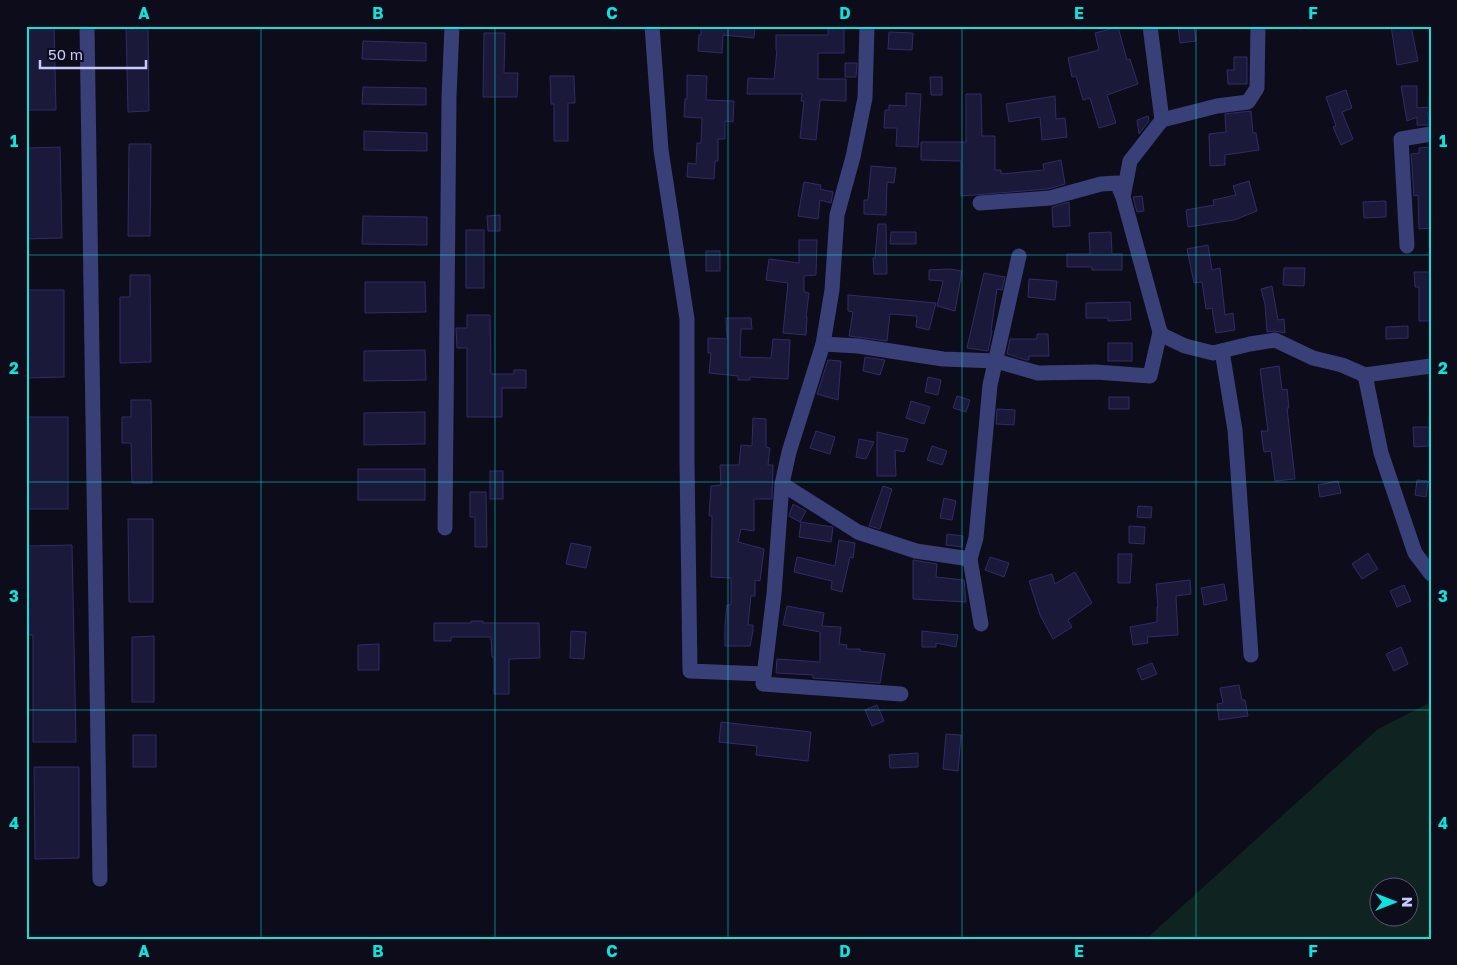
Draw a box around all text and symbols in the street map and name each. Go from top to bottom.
text: A [138,3,150,23]
text: B [372,3,384,23]
text: C [606,3,618,23]
text: D [839,3,851,23]
text: E [1074,3,1084,23]
text: F [1308,3,1318,23]
scale bar [40,38,146,70]
text: 50 m [48,45,83,63]
text: 1 [10,131,18,151]
text: 1 [1439,131,1447,151]
text: 2 [9,358,19,378]
text: 2 [1438,358,1448,378]
text: 3 [9,586,19,606]
text: 3 [1438,586,1448,606]
text: 4 [9,813,19,833]
text: 4 [1438,813,1448,833]
north arrow [1370,878,1420,928]
text: N [1399,897,1416,907]
text: A [138,941,150,961]
text: B [372,941,384,961]
text: C [606,941,618,961]
text: D [839,941,851,961]
text: E [1074,941,1084,961]
text: F [1308,941,1318,961]

